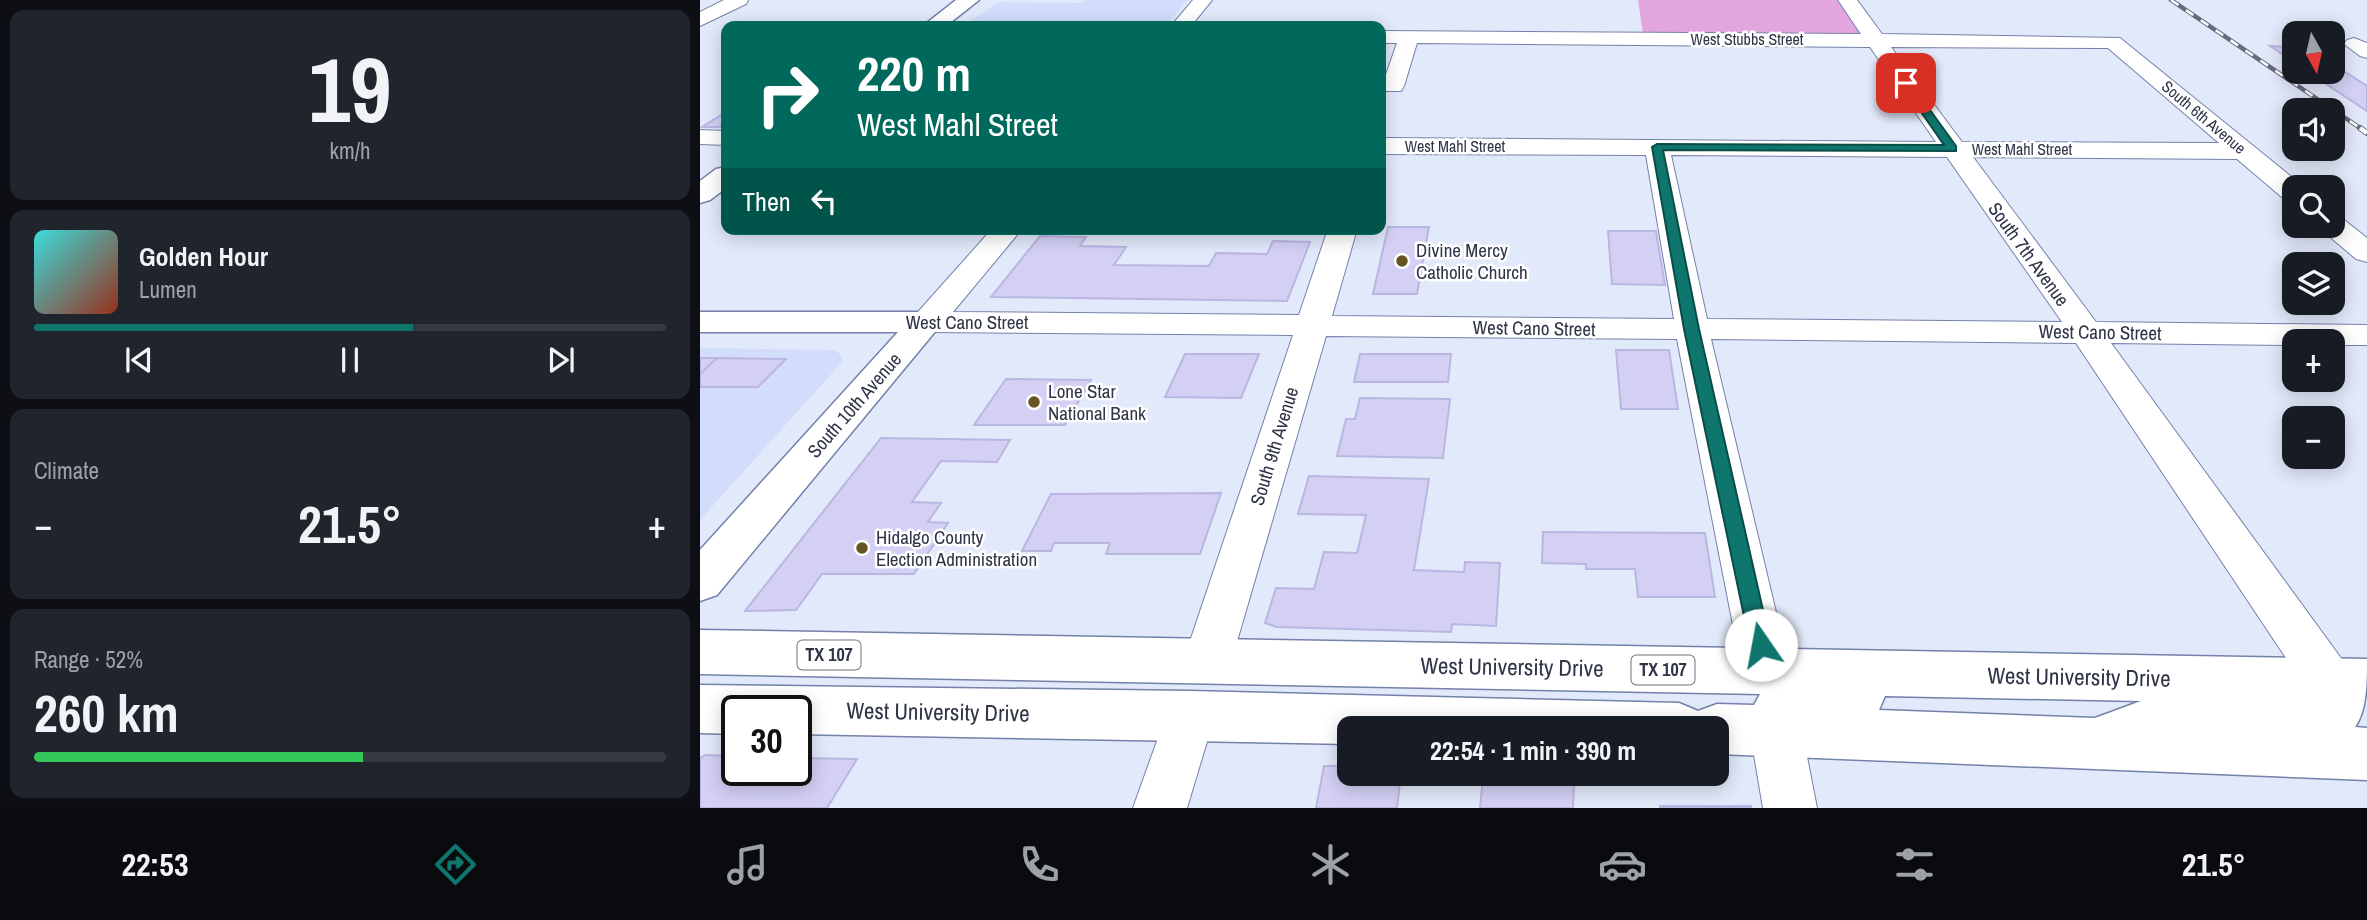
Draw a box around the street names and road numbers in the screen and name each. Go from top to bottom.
street label: West Stubbs Street [1691,28,1804,50]
street label: South 6th Avenue [2157,75,2251,159]
street label: West Mahl Street [1405,135,1506,157]
street label: West Mahl Street [1972,138,2073,160]
street label: South 7th Avenue [1982,197,2076,311]
street label: West Cano Street [906,309,1029,335]
street label: West Cano Street [1472,314,1596,342]
street label: West Cano Street [2038,318,2162,346]
street label: South 10th Avenue [801,347,907,463]
street label: South 9th Avenue [1244,383,1304,509]
road number: TX 107 [797,640,860,670]
street label: West University Drive [1420,649,1604,684]
road number: TX 107 [1632,656,1695,684]
street label: West University Drive [1987,659,2171,694]
street label: West University Drive [846,694,1030,729]

